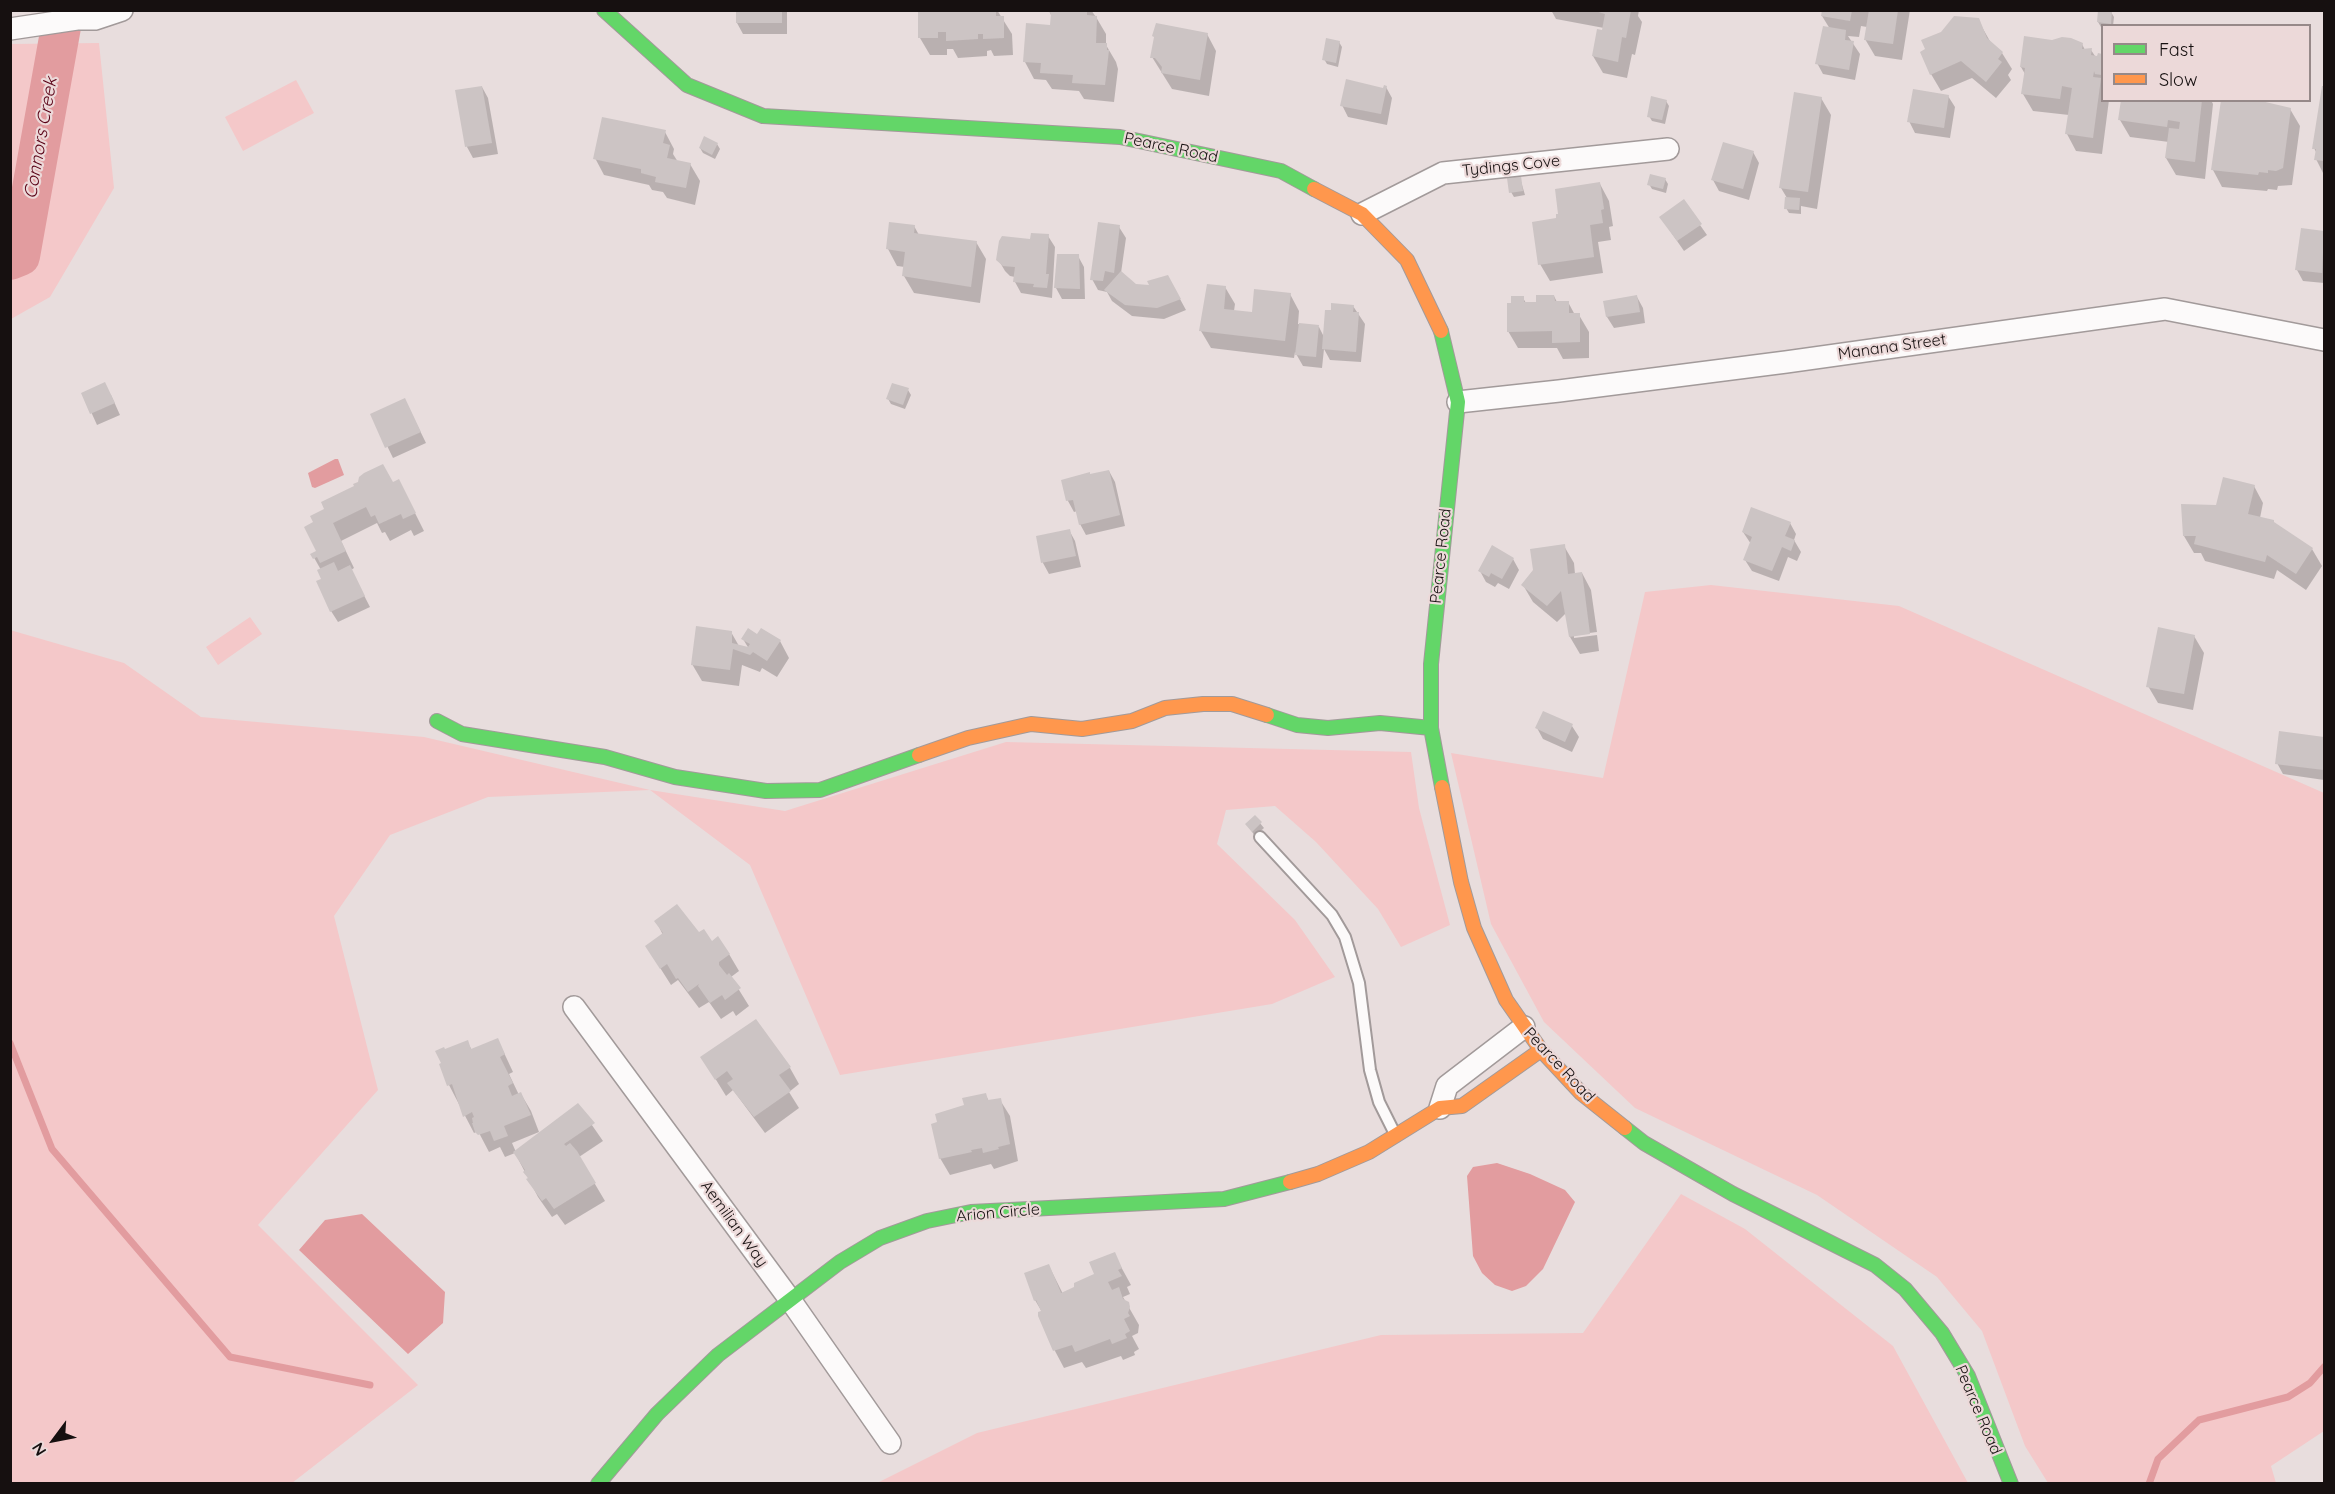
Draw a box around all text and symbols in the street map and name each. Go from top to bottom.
legend [2101,24,2311,102]
text: Fast [2159,38,2194,61]
text: Slow [2159,68,2197,91]
water label: Connors Creek [20,76,62,200]
street label: Pearce Road [1122,129,1220,167]
street label: Tydings Cove [1461,151,1561,181]
street label: Manana Street [1837,330,1947,364]
street label: Pearce Road [1426,508,1456,604]
street label: Pearce Road [1519,1024,1599,1106]
street label: Aemilian Way [696,1177,772,1271]
street label: Arion Circle [955,1200,1041,1226]
street label: Pearce Road [1951,1362,2005,1458]
north arrow [24,1410,84,1470]
text: N [27,1439,50,1460]

